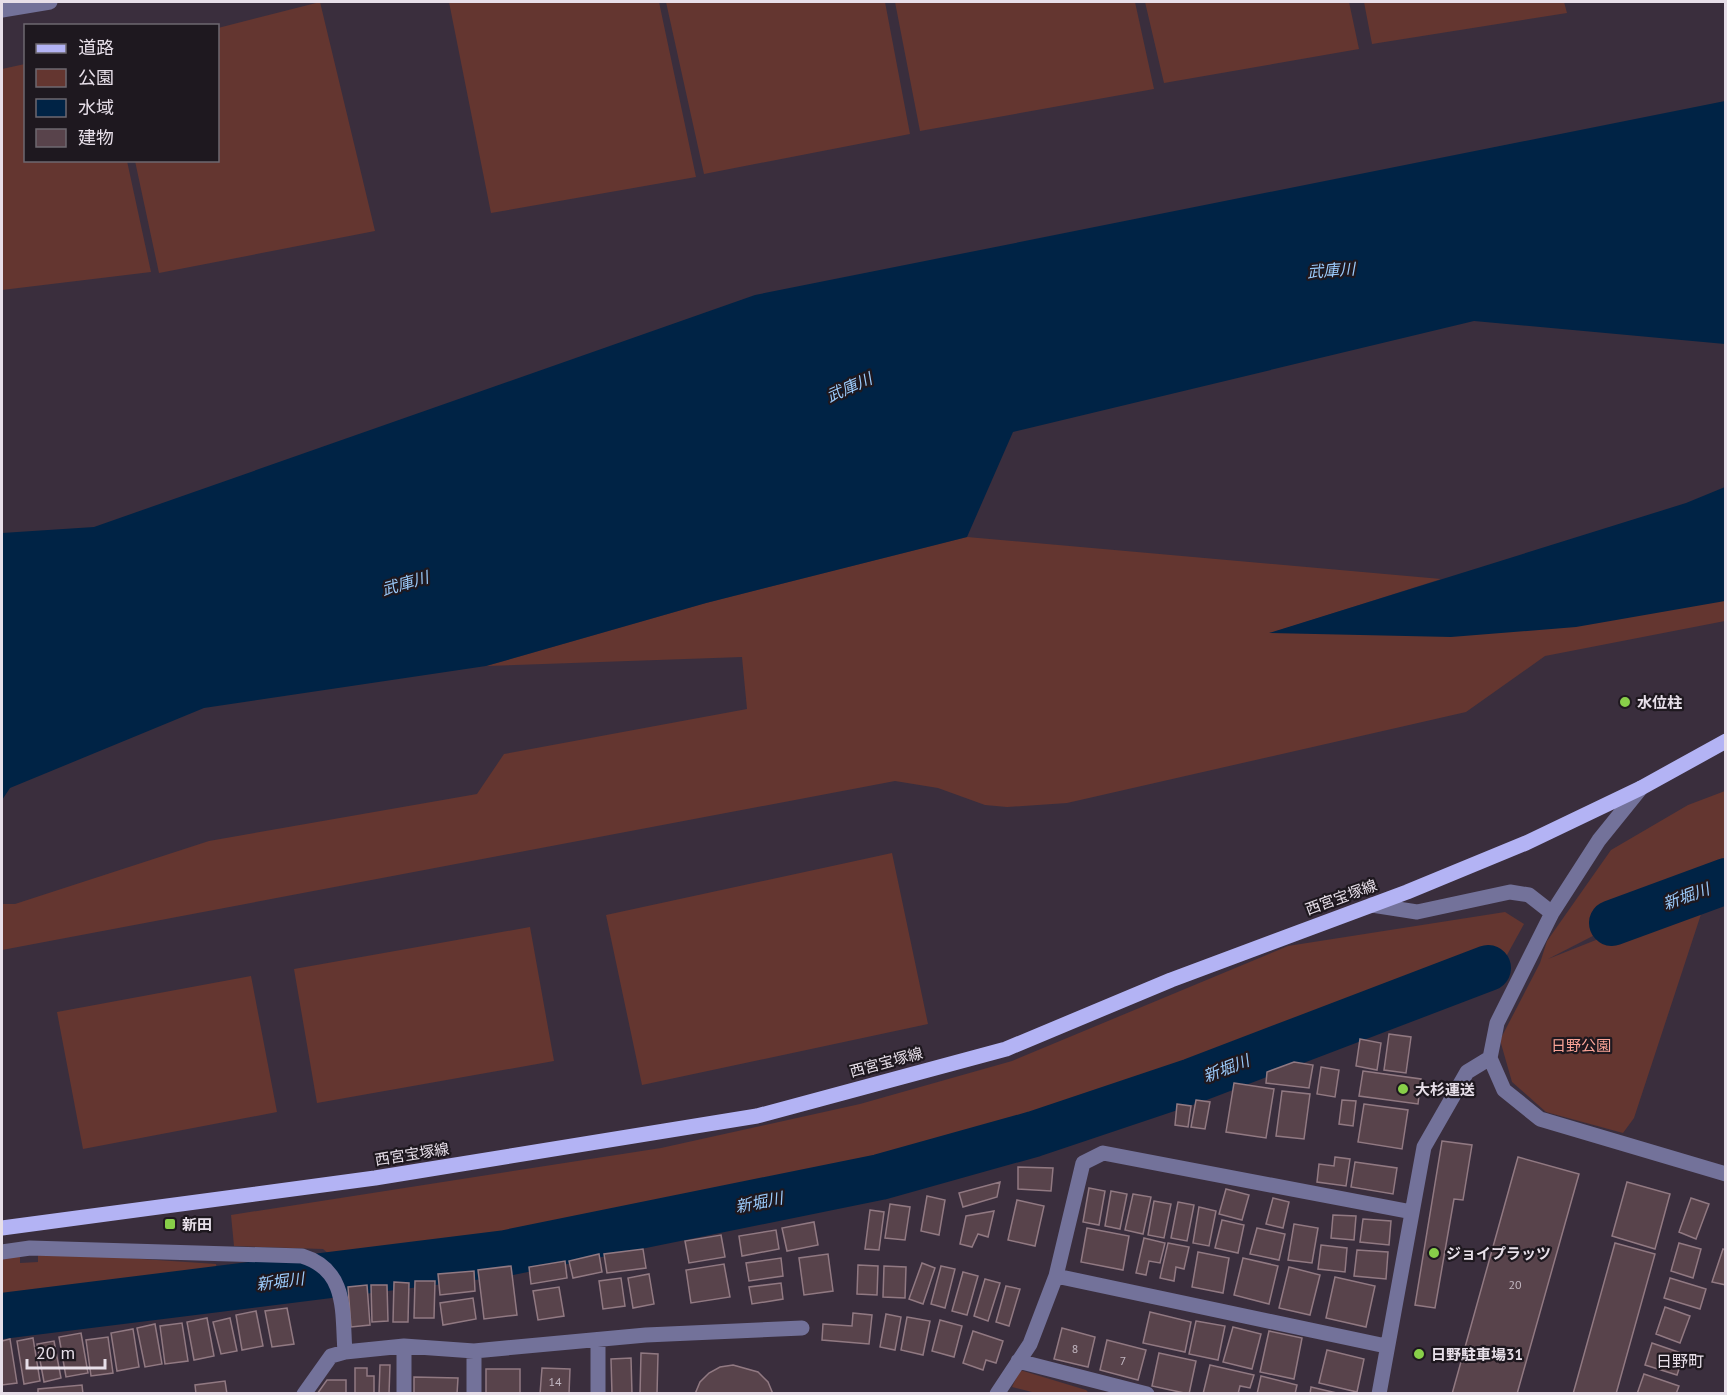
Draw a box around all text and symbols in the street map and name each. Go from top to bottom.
legend [24,24,219,162]
text: 道路 [78,36,114,59]
text: 公園 [78,66,114,89]
text: 水域 [78,96,114,119]
text: 建物 [78,126,114,149]
water label: 武庫川 [1306,258,1358,282]
water label: 武庫川 [823,367,877,406]
water label: 武庫川 [379,566,433,599]
place label: 水位柱 [1637,693,1682,712]
marker: 水位柱 [1618,695,1632,709]
street label: 西宮宝塚線 [1303,875,1379,919]
water label: 新堀川 [1660,878,1714,914]
park label: 日野公園 [1551,1036,1611,1055]
street label: 西宮宝塚線 [847,1043,925,1081]
water label: 新堀川 [1200,1049,1254,1086]
place label: 大杉運送 [1415,1080,1475,1099]
marker: 大杉運送 [1396,1082,1410,1096]
street label: 西宮宝塚線 [373,1139,451,1169]
water label: 新堀川 [734,1187,786,1216]
place label: 新田 [182,1215,212,1234]
marker: 新田 [163,1217,177,1231]
place label: ジョイプラッツ [1446,1244,1551,1263]
marker: ジョイプラッツ [1427,1246,1441,1260]
water label: 新堀川 [255,1268,307,1294]
house number: 20 [1508,1277,1522,1292]
scale bar [27,1332,105,1370]
text: 20 m [36,1341,75,1364]
house number: 8 [1072,1341,1078,1356]
place label: 日野駐車場31 [1431,1345,1523,1364]
marker: 日野駐車場31 [1412,1347,1426,1361]
district label: 日野町 [1656,1351,1704,1371]
house number: 7 [1120,1353,1126,1368]
house number: 14 [548,1374,562,1389]

